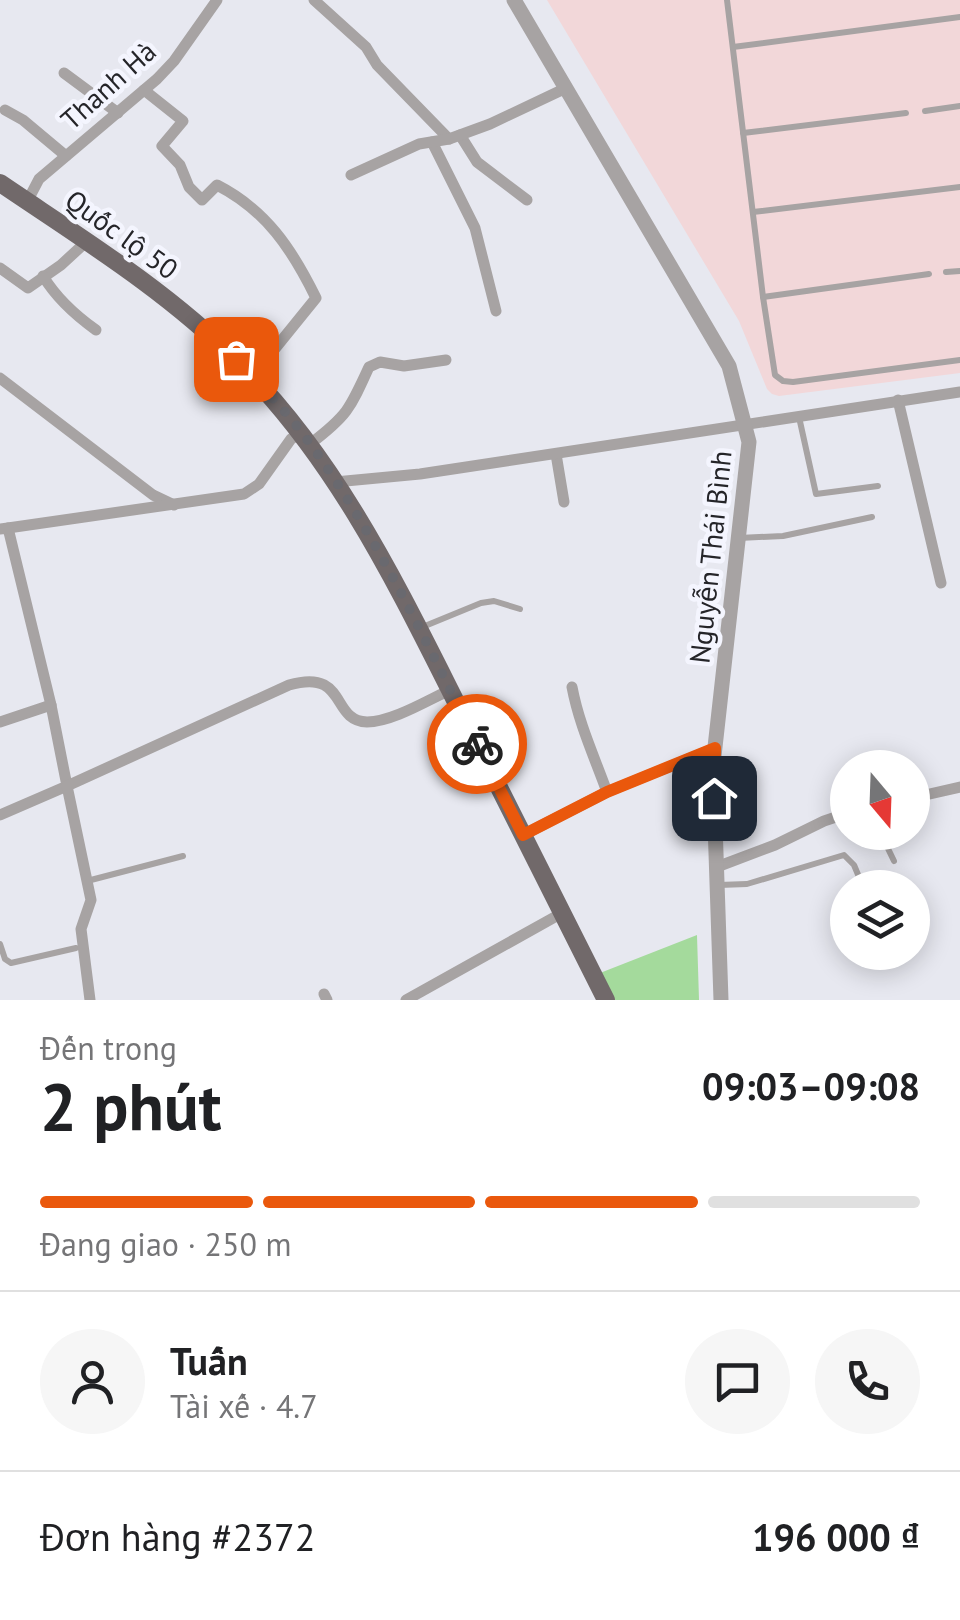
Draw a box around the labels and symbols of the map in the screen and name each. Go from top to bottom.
street label: Thanh Hà [53,33,163,137]
street label: Quốc lộ 50 [58,181,186,287]
pin [194,317,279,402]
street label: Nguyễn Thái Bình [680,449,740,665]
courier [427,694,527,794]
north arrow [830,750,930,850]
pin [672,756,757,841]

